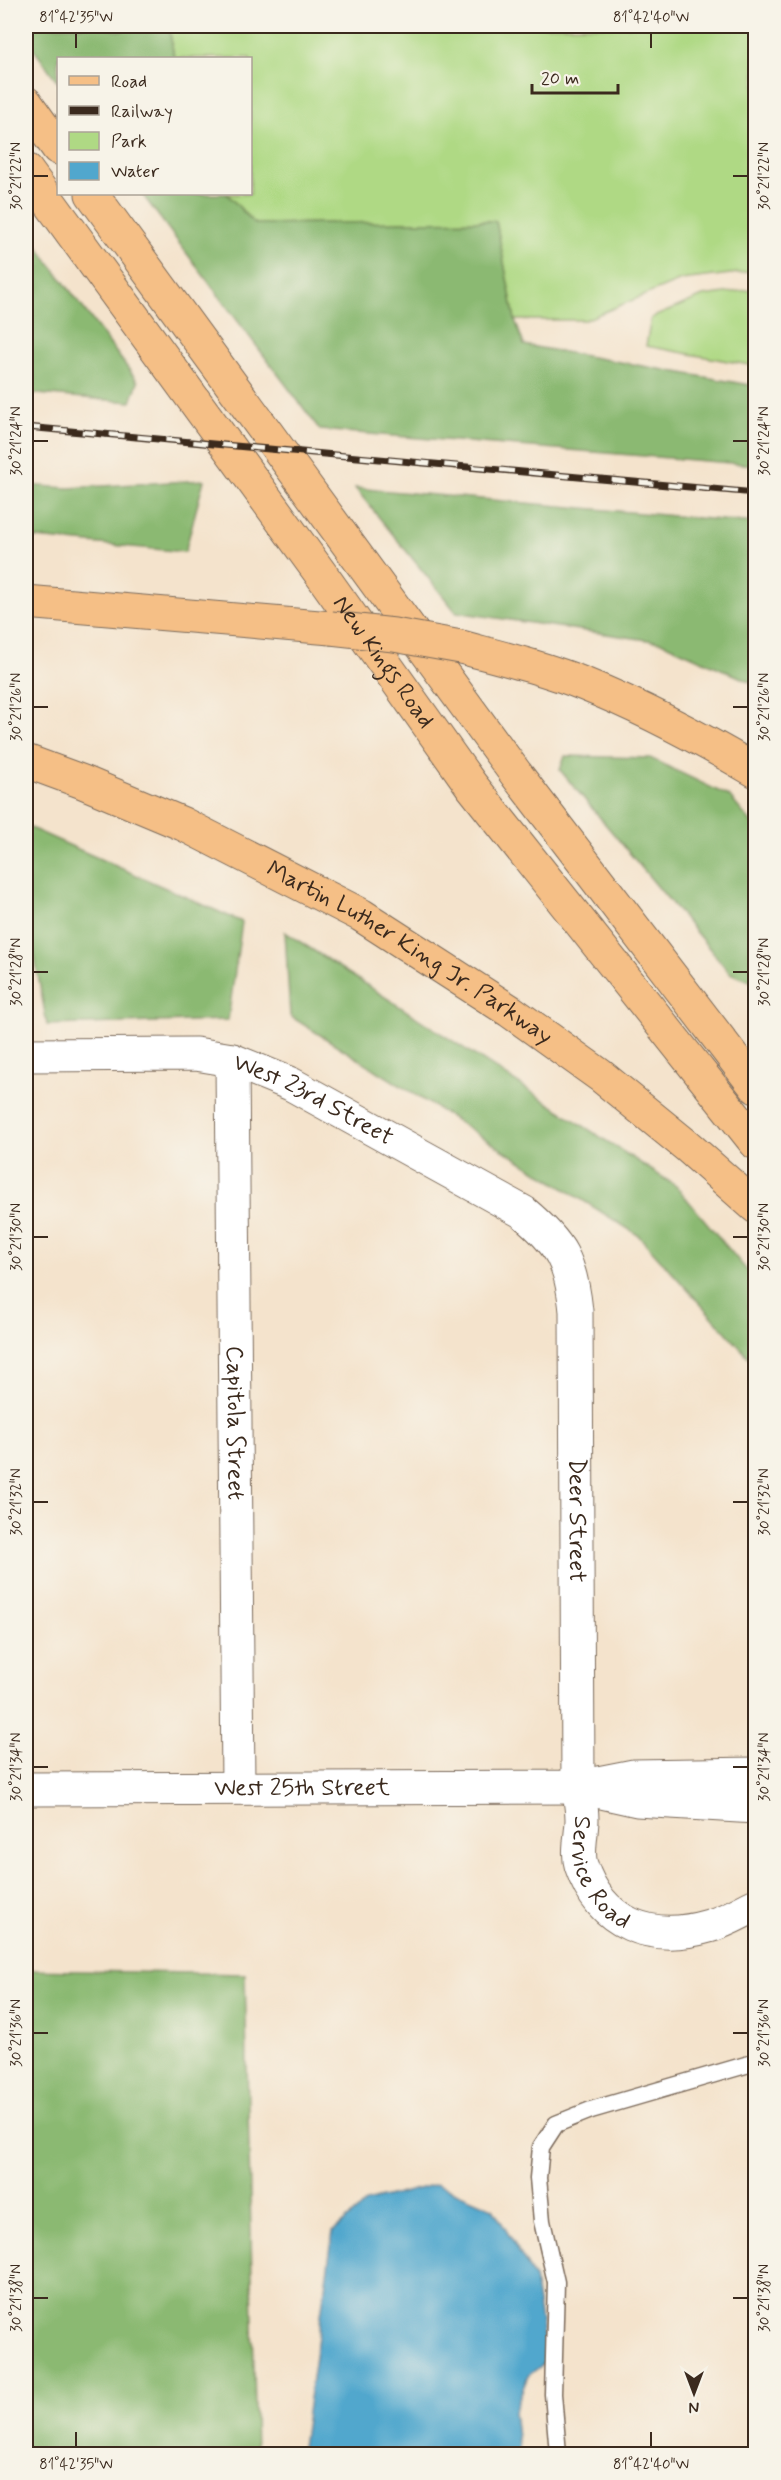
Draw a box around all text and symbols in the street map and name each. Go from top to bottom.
text: 81°42'35"W [39,8,113,28]
text: 81°42'40"W [613,8,689,28]
legend [57,57,252,195]
scale bar [532,57,618,95]
text: 20 m [541,67,579,91]
text: Road [111,70,147,94]
text: Railway [111,100,173,124]
text: Park [111,130,147,154]
text: 30°21'22"N [7,142,27,210]
text: 30°21'22"N [755,142,775,210]
text: Water [111,160,160,184]
text: 30°21'24"N [7,406,27,476]
text: 30°21'24"N [755,406,775,476]
street label: New Kings Road [326,589,441,734]
text: 30°21'26"N [7,673,27,741]
text: 30°21'26"N [755,673,775,741]
street label: Martin Luther King Jr. Parkway [261,854,559,1052]
text: 30°21'28"N [7,938,27,1006]
text: 30°21'28"N [755,938,775,1006]
street label: West 23rd Street [229,1047,399,1153]
text: 30°21'30"N [7,1203,27,1271]
text: 30°21'30"N [755,1203,775,1271]
street label: Capitola Street [219,1346,251,1500]
street label: Deer Street [561,1458,593,1583]
text: 30°21'32"N [7,1468,27,1536]
text: 30°21'32"N [755,1468,775,1536]
text: 30°21'34"N [7,1733,27,1801]
text: 30°21'34"N [755,1733,775,1801]
street label: West 25th Street [214,1772,390,1804]
street label: Service Road [564,1815,636,1937]
text: 30°21'36"N [7,1999,27,2067]
text: 30°21'36"N [755,1999,775,2067]
text: 30°21'38"N [7,2264,27,2332]
text: 30°21'38"N [755,2264,775,2332]
north arrow [664,2363,724,2423]
text: N [689,2396,699,2417]
text: 81°42'35"W [39,2455,113,2475]
text: 81°42'40"W [613,2455,689,2475]

